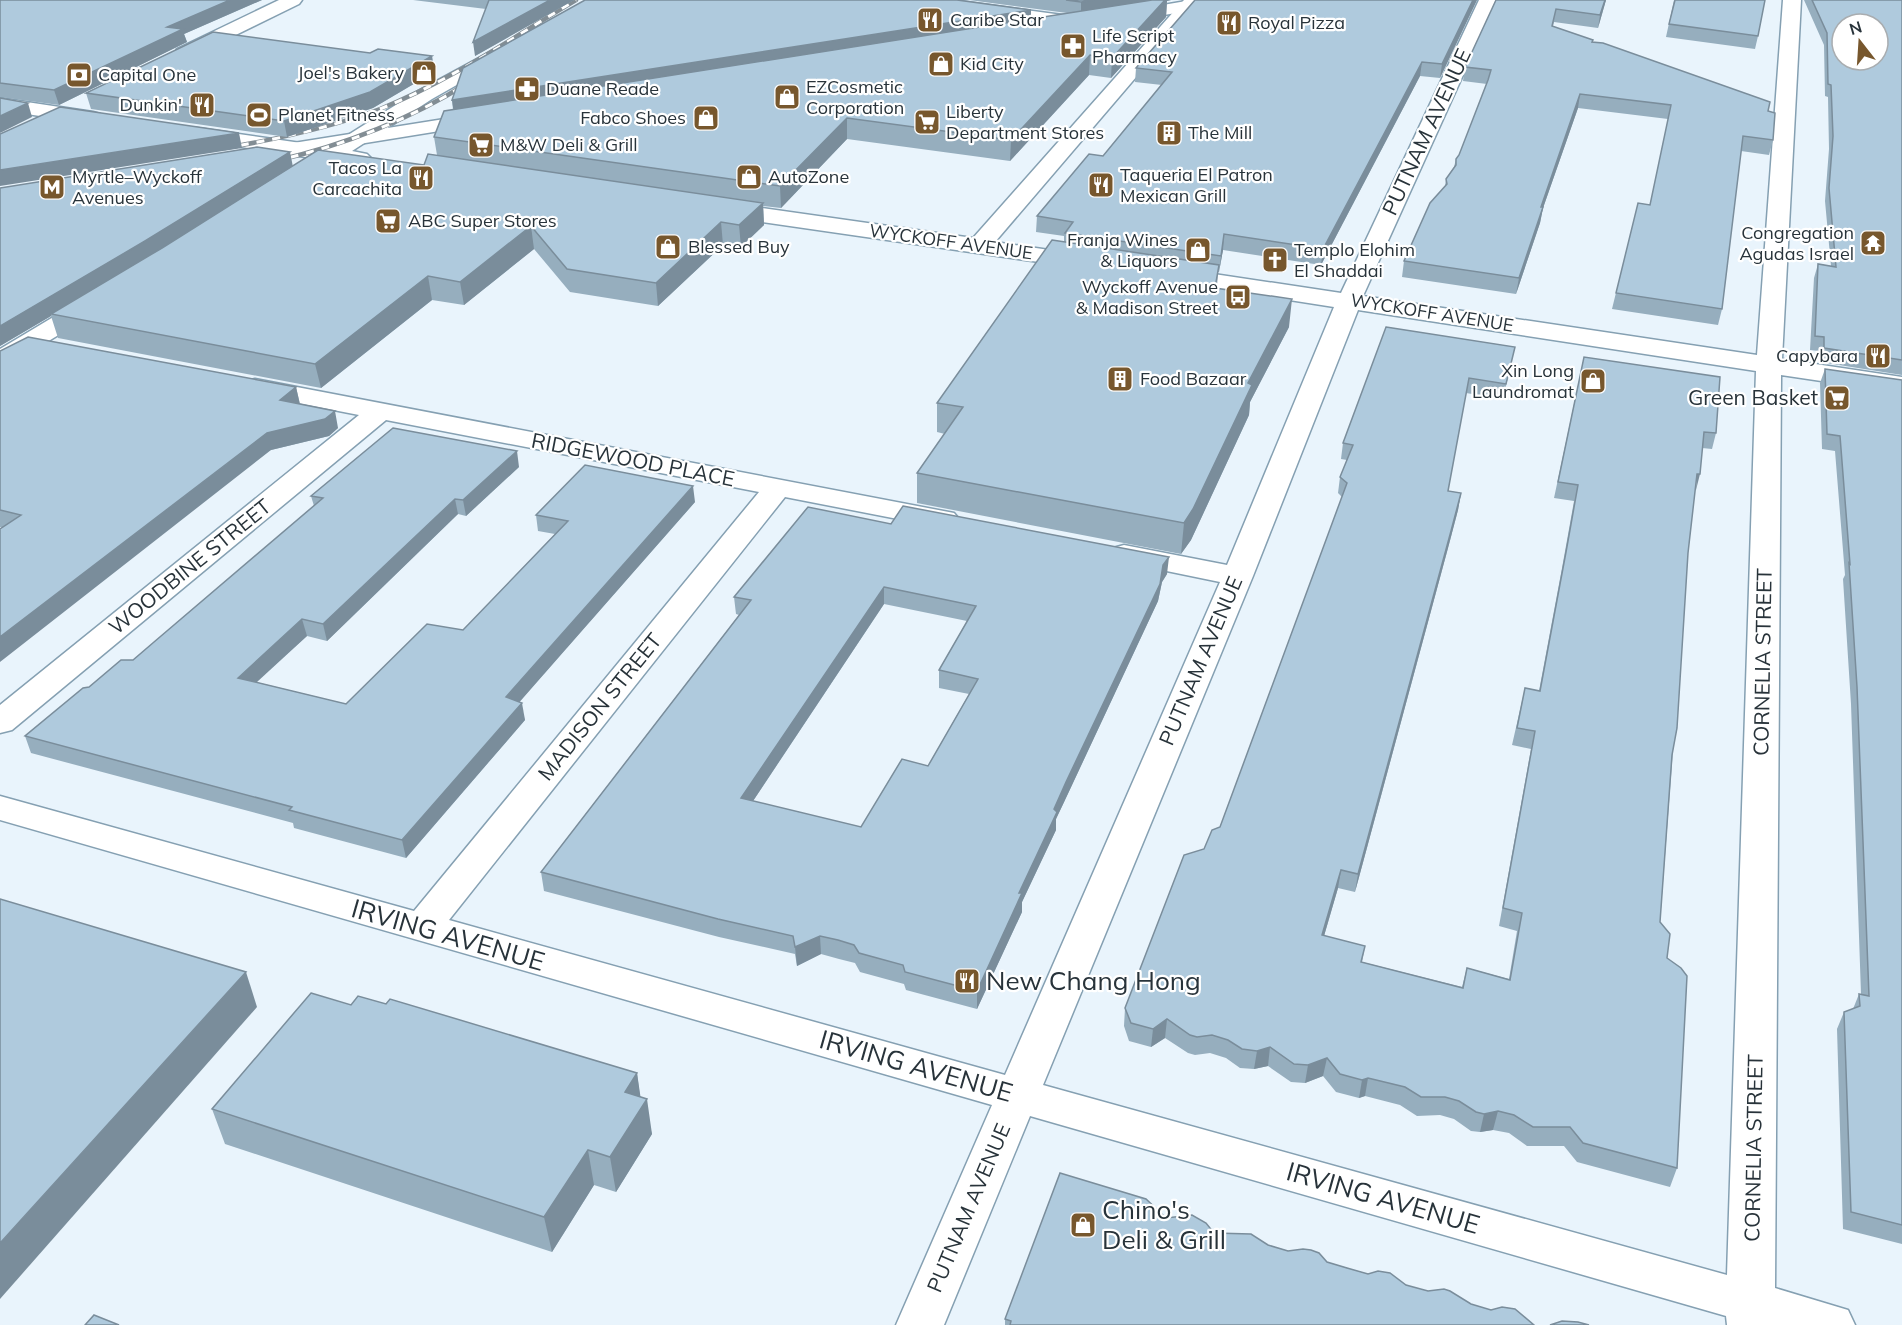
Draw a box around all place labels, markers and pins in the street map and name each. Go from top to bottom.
restaurant icon: Caribe Star [915,5,945,35]
place label: Caribe Star [950,8,1044,31]
restaurant icon: Royal Pizza [1214,8,1244,38]
place label: Royal Pizza [1248,11,1345,34]
place label: Life Script Pharmacy [1092,24,1177,68]
pharmacy icon: Life Script Pharmacy [1058,31,1088,61]
shop icon: Kid City [926,49,956,79]
place label: Kid City [960,52,1024,75]
shop icon: Joel's Bakery [409,58,439,88]
bank icon: Capital One [64,60,94,90]
place label: Joel's Bakery [298,61,404,84]
place label: Capital One [98,63,196,86]
pharmacy icon: Duane Reade [512,74,542,104]
place label: EZCosmetic Corporation [806,75,904,119]
place label: Duane Reade [546,77,659,100]
shop icon: EZCosmetic Corporation [772,82,802,112]
restaurant icon: Dunkin' [187,90,217,120]
place label: Dunkin' [120,93,182,116]
sports icon: Planet Fitness [244,100,274,130]
place label: Liberty Department Stores [946,100,1104,144]
place label: Planet Fitness [278,103,395,126]
shop icon: Fabco Shoes [691,103,721,133]
place label: Fabco Shoes [580,106,686,129]
supermarket icon: Liberty Department Stores [912,107,942,137]
building icon: The Mill [1154,118,1184,148]
place label: The Mill [1188,121,1252,144]
supermarket icon: M&W Deli & Grill [466,130,496,160]
place label: M&W Deli & Grill [500,133,638,156]
place label: Tacos La Carcachita [312,156,402,200]
shop icon: AutoZone [734,162,764,192]
restaurant icon: Tacos La Carcachita [406,163,436,193]
place label: Taqueria El Patron Mexican Grill [1120,163,1273,207]
place label: Myrtle–Wyckoff Avenues [72,165,203,209]
place label: AutoZone [768,165,849,188]
restaurant icon: Taqueria El Patron Mexican Grill [1086,170,1116,200]
metro station icon: Myrtle–Wyckoff Avenues [37,172,67,202]
supermarket icon: ABC Super Stores [373,206,403,236]
place label: ABC Super Stores [408,209,557,232]
place label: Congregation Agudas Israel [1739,221,1854,265]
place label: Franja Wines & Liquors [1067,228,1178,272]
temple icon: Congregation Agudas Israel [1858,228,1888,258]
shop icon: Blessed Buy [653,232,683,262]
place label: Blessed Buy [688,235,790,258]
shop icon: Franja Wines & Liquors [1183,235,1213,265]
place label: Templo Elohim El Shaddai [1294,238,1415,282]
church icon: Templo Elohim El Shaddai [1260,245,1290,275]
place label: Wyckoff Avenue & Madison Street [1076,275,1218,319]
bus stop icon: Wyckoff Avenue & Madison Street [1223,282,1253,312]
restaurant icon: Capybara [1863,341,1893,371]
place label: Capybara [1776,344,1858,367]
place label: Xin Long Laundromat [1472,359,1574,403]
building icon: Food Bazaar [1105,364,1135,394]
shop icon: Xin Long Laundromat [1578,366,1608,396]
place label: Food Bazaar [1140,367,1247,390]
supermarket icon: Green Basket [1822,383,1852,413]
place label: Green Basket [1688,384,1818,410]
place label: New Chang Hong [986,964,1201,997]
restaurant icon: New Chang Hong [952,966,982,996]
place label: Chino's Deli & Grill [1102,1193,1226,1256]
shop icon: Chino's Deli & Grill [1068,1210,1098,1240]

